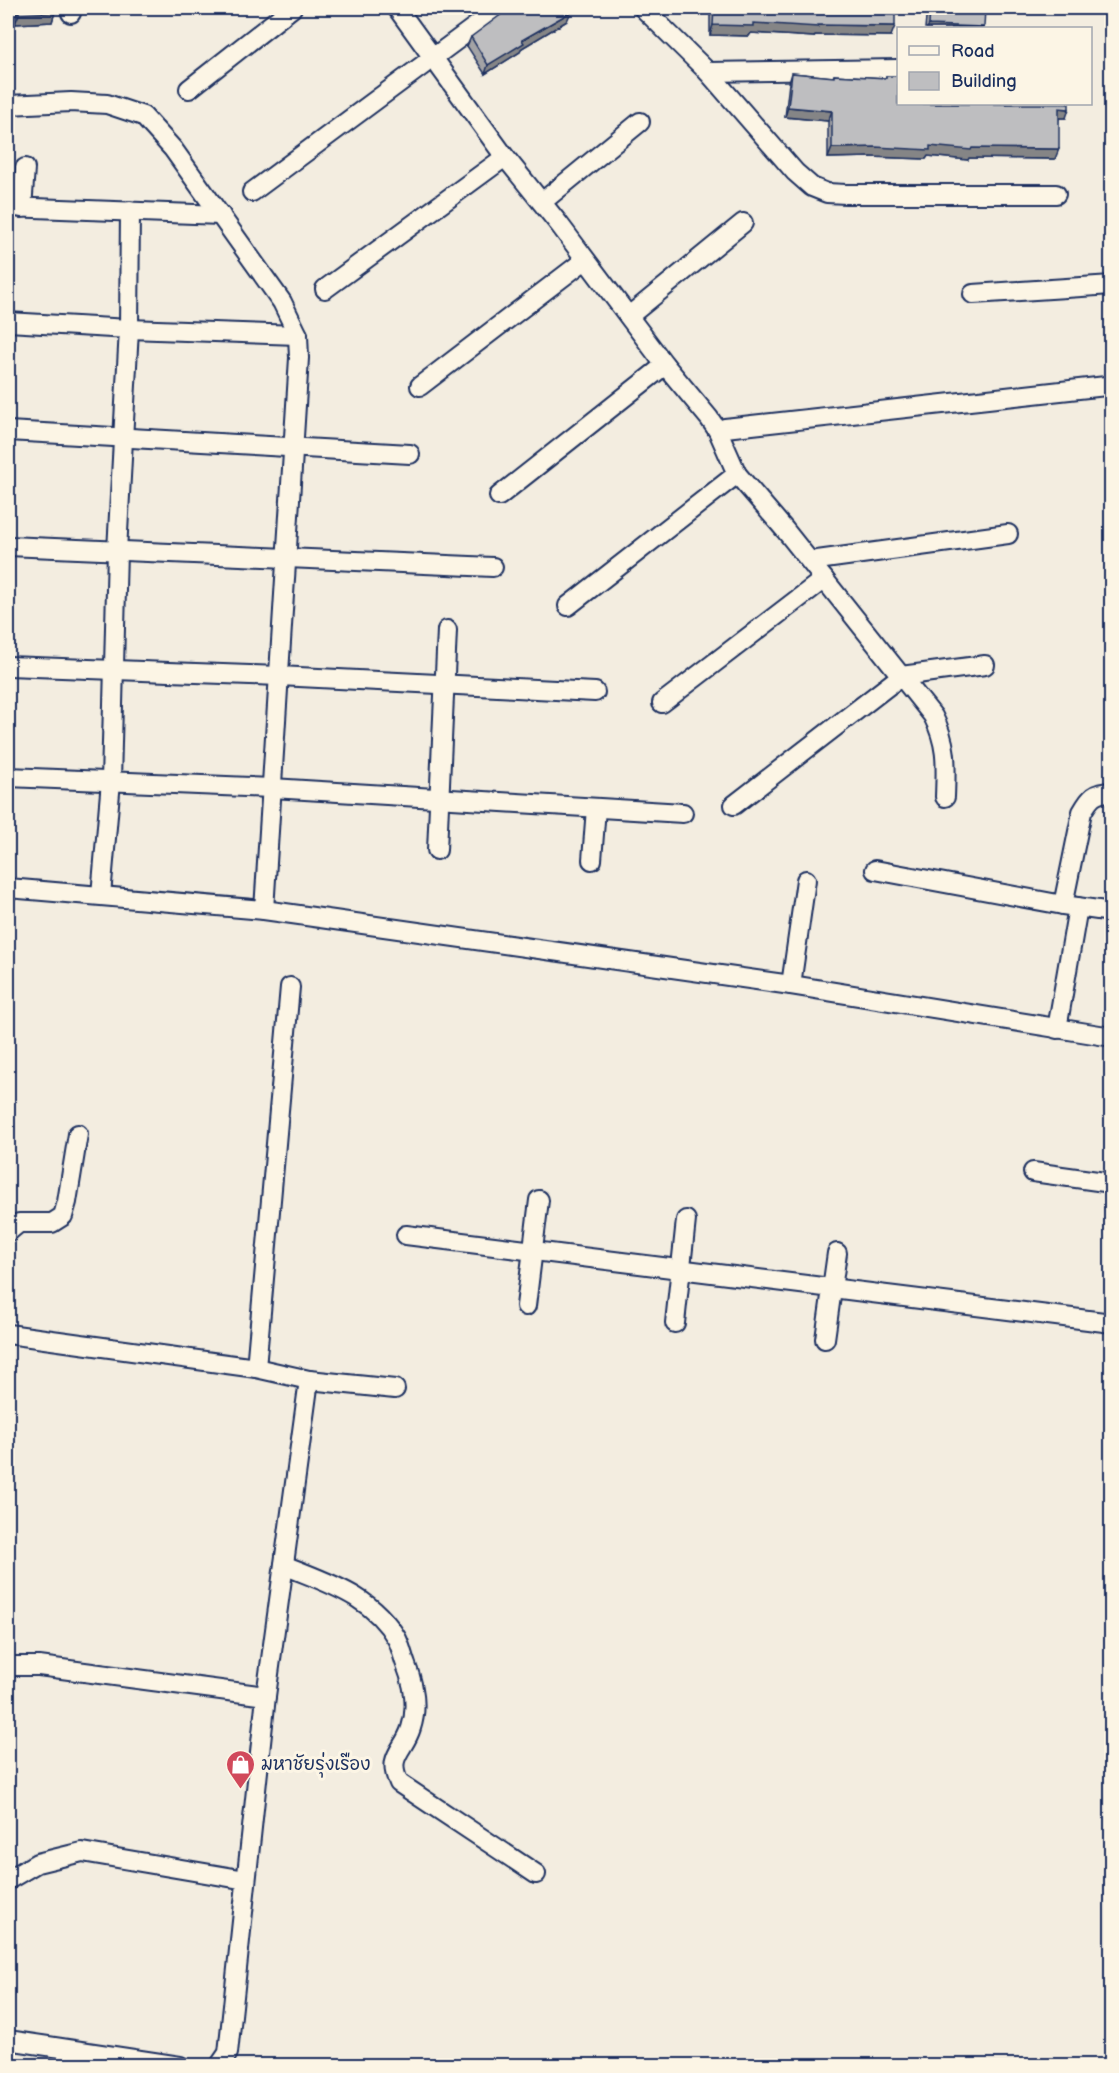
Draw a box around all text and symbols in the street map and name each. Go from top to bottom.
legend [897,27,1092,105]
text: Road [951,41,995,62]
text: Building [951,71,1017,92]
shop icon: มหาชัยรุ่งเรือง [224,1748,256,1790]
place label: มหาชัยรุ่งเรือง [261,1752,370,1778]

